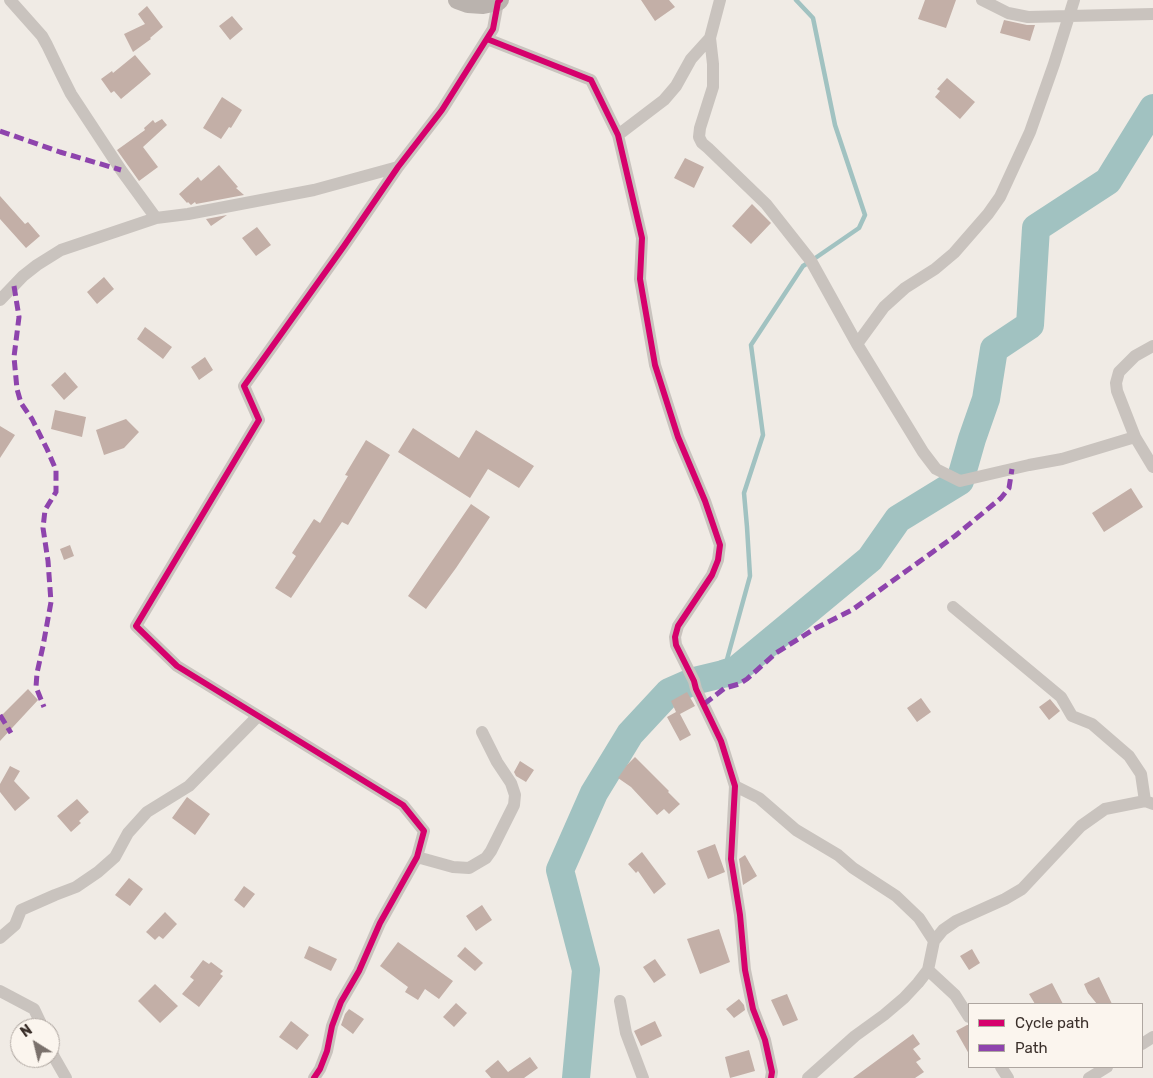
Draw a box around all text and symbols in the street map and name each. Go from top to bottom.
legend [968,1003,1143,1068]
text: Cycle path [1015,1014,1089,1032]
north arrow [10,1018,60,1068]
text: N [17,1021,36,1041]
text: Path [1015,1039,1048,1057]

